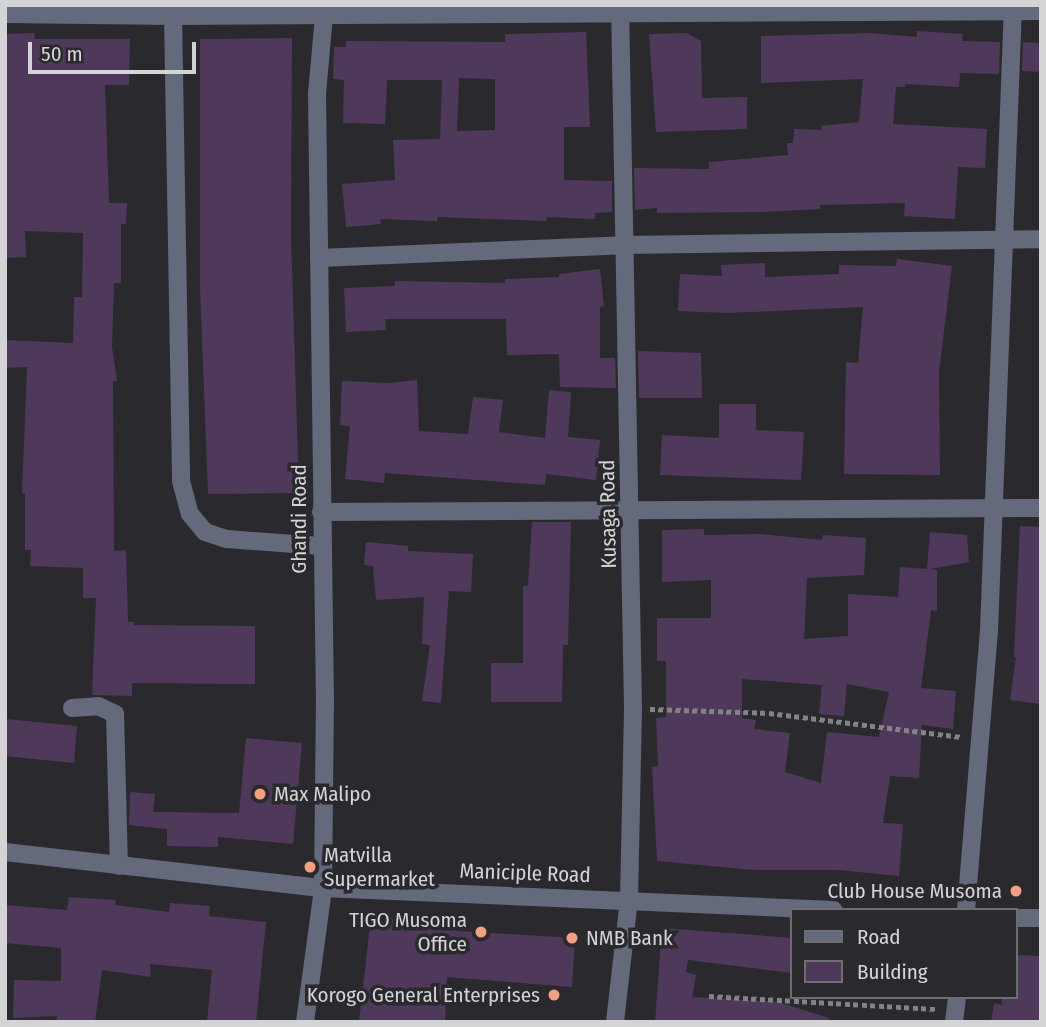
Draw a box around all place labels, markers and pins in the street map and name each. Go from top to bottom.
place label: Max Malipo [274,781,371,807]
marker: Max Malipo [252,786,268,802]
place label: Matvilla Supermarket [324,842,435,892]
marker: Matvilla Supermarket [302,859,318,875]
place label: Club House Musoma [828,878,1002,904]
marker: Club House Musoma [1008,883,1024,899]
place label: TIGO Musoma Office [349,907,467,957]
marker: TIGO Musoma Office [473,924,489,940]
place label: NMB Bank [586,925,673,951]
marker: NMB Bank [564,930,580,946]
place label: Korogo General Enterprises [307,982,540,1008]
marker: Korogo General Enterprises [546,987,562,1003]

